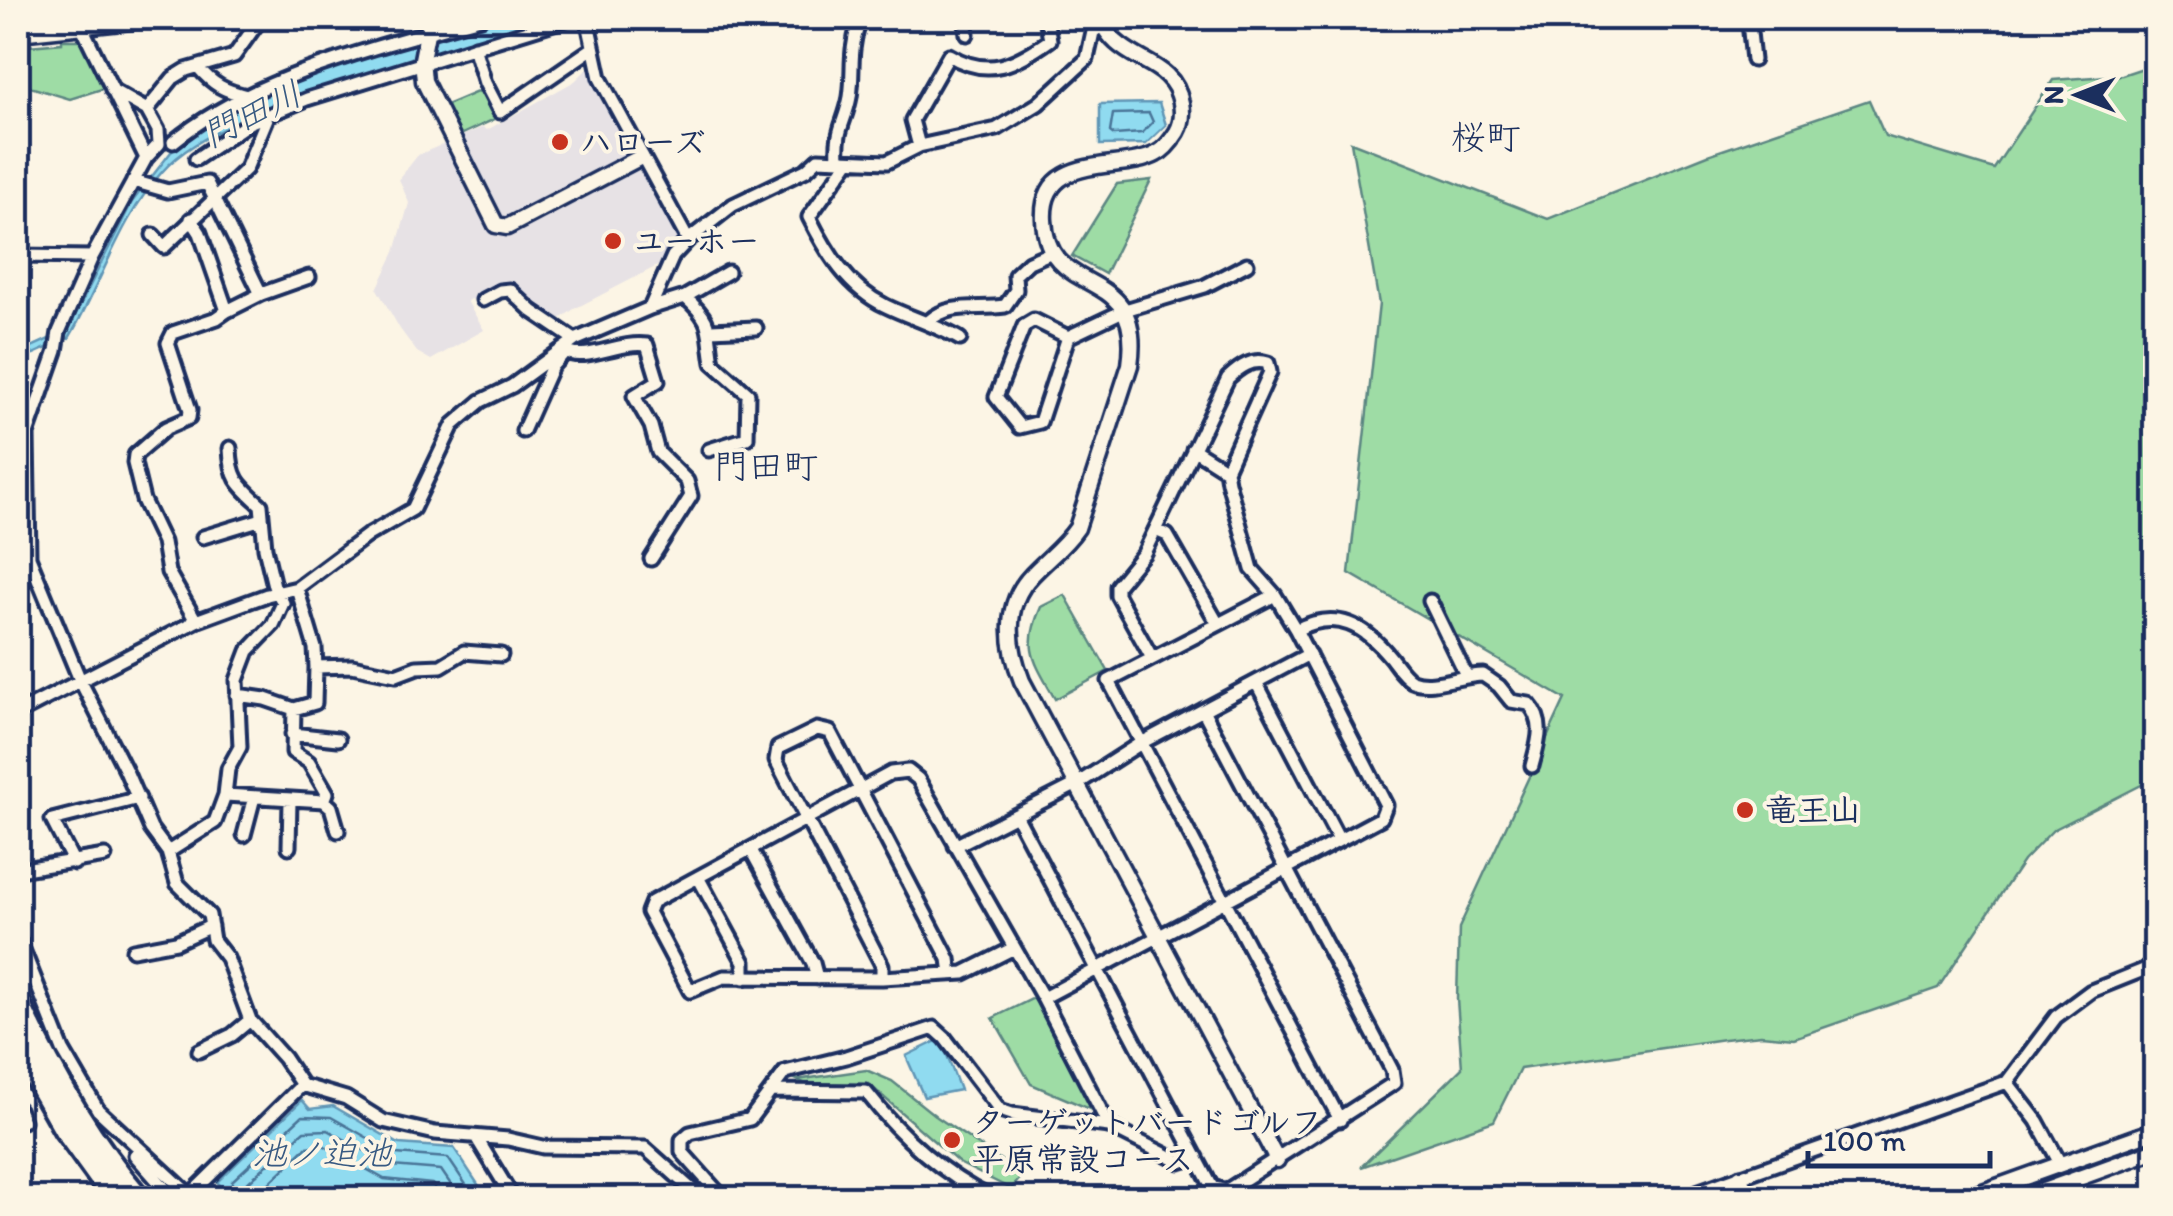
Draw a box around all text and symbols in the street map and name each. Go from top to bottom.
north arrow [2028,45,2128,145]
water label: 門田川 [196,72,308,156]
text: N [2036,86,2070,104]
district label: 桜町 [1451,116,1521,158]
place label: ハローズ [580,123,705,161]
marker: ハローズ [549,131,571,153]
place label: ユーホー [633,222,760,260]
marker: ユーホー [602,230,624,252]
district label: 門田町 [713,445,819,487]
place label: 竜王山 [1765,791,1861,829]
marker: 竜王山 [1734,799,1756,821]
place label: ターゲットバードゴルフ 平原常設コース [972,1103,1323,1178]
scale bar [1808,1106,1990,1168]
text: 100 m [1823,1122,1906,1159]
marker: ターゲットバードゴルフ 平原常設コース [941,1129,963,1151]
water label: 池ノ迫池 [252,1132,393,1174]

